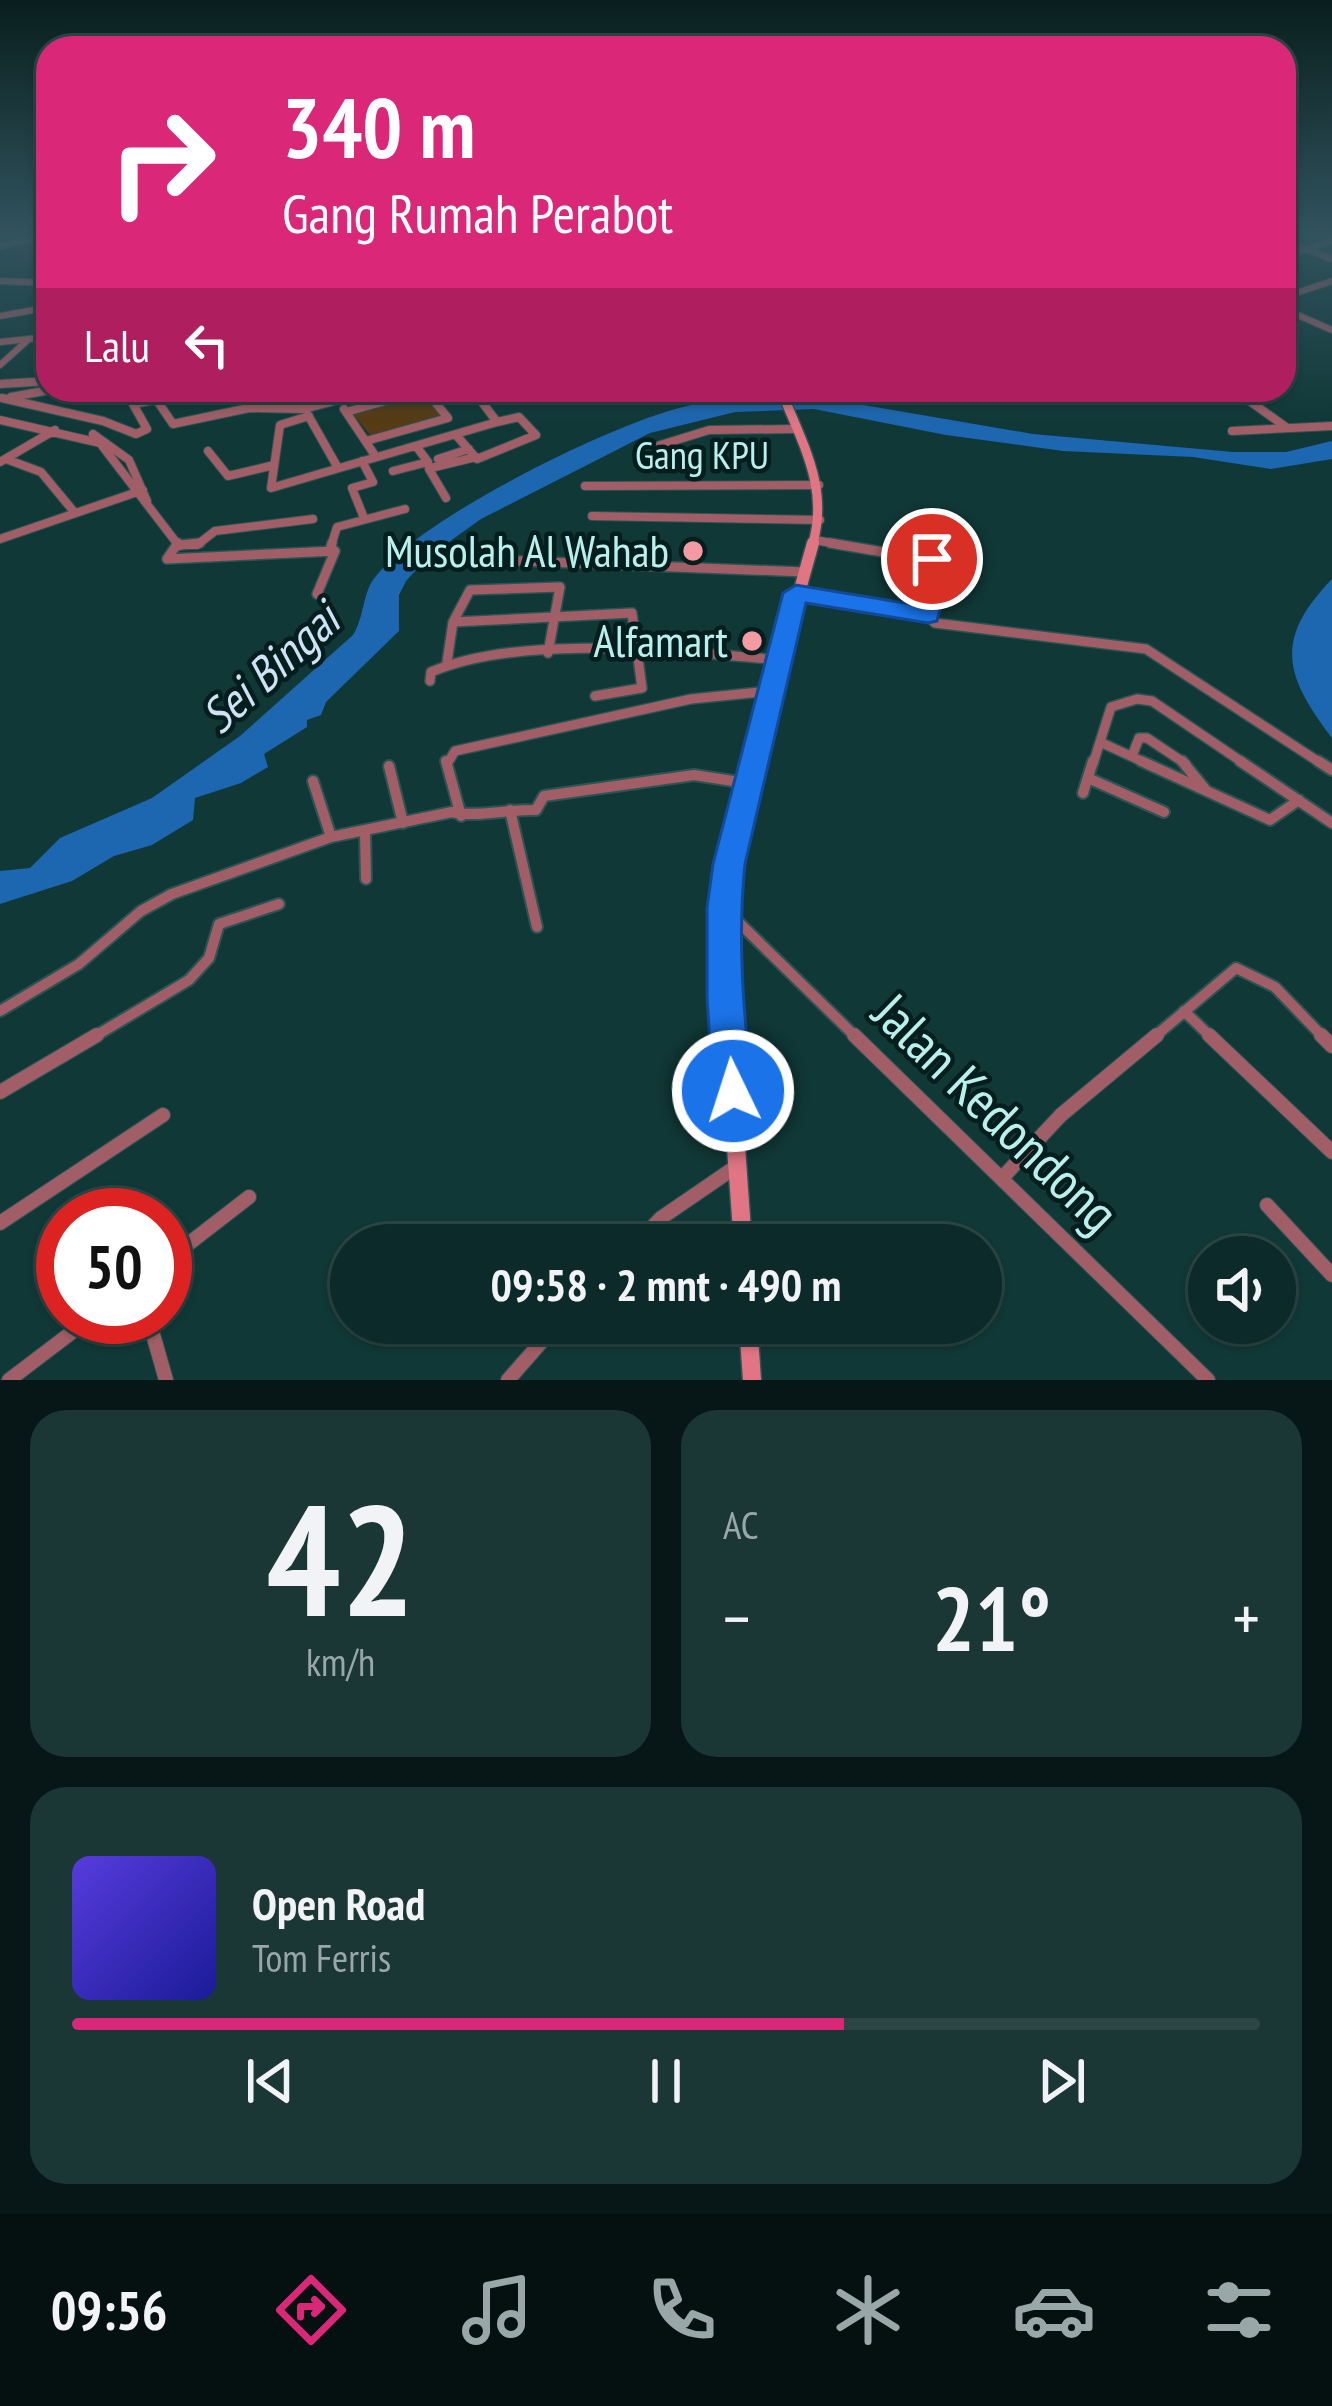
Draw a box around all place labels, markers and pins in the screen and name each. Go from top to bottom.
pin [881,508,983,610]
place label: Musolah Al Wahab [385,521,669,579]
marker: Musolah Al Wahab [680,538,706,564]
place label: Alfamart [594,611,729,669]
marker: Alfamart [739,628,765,654]

